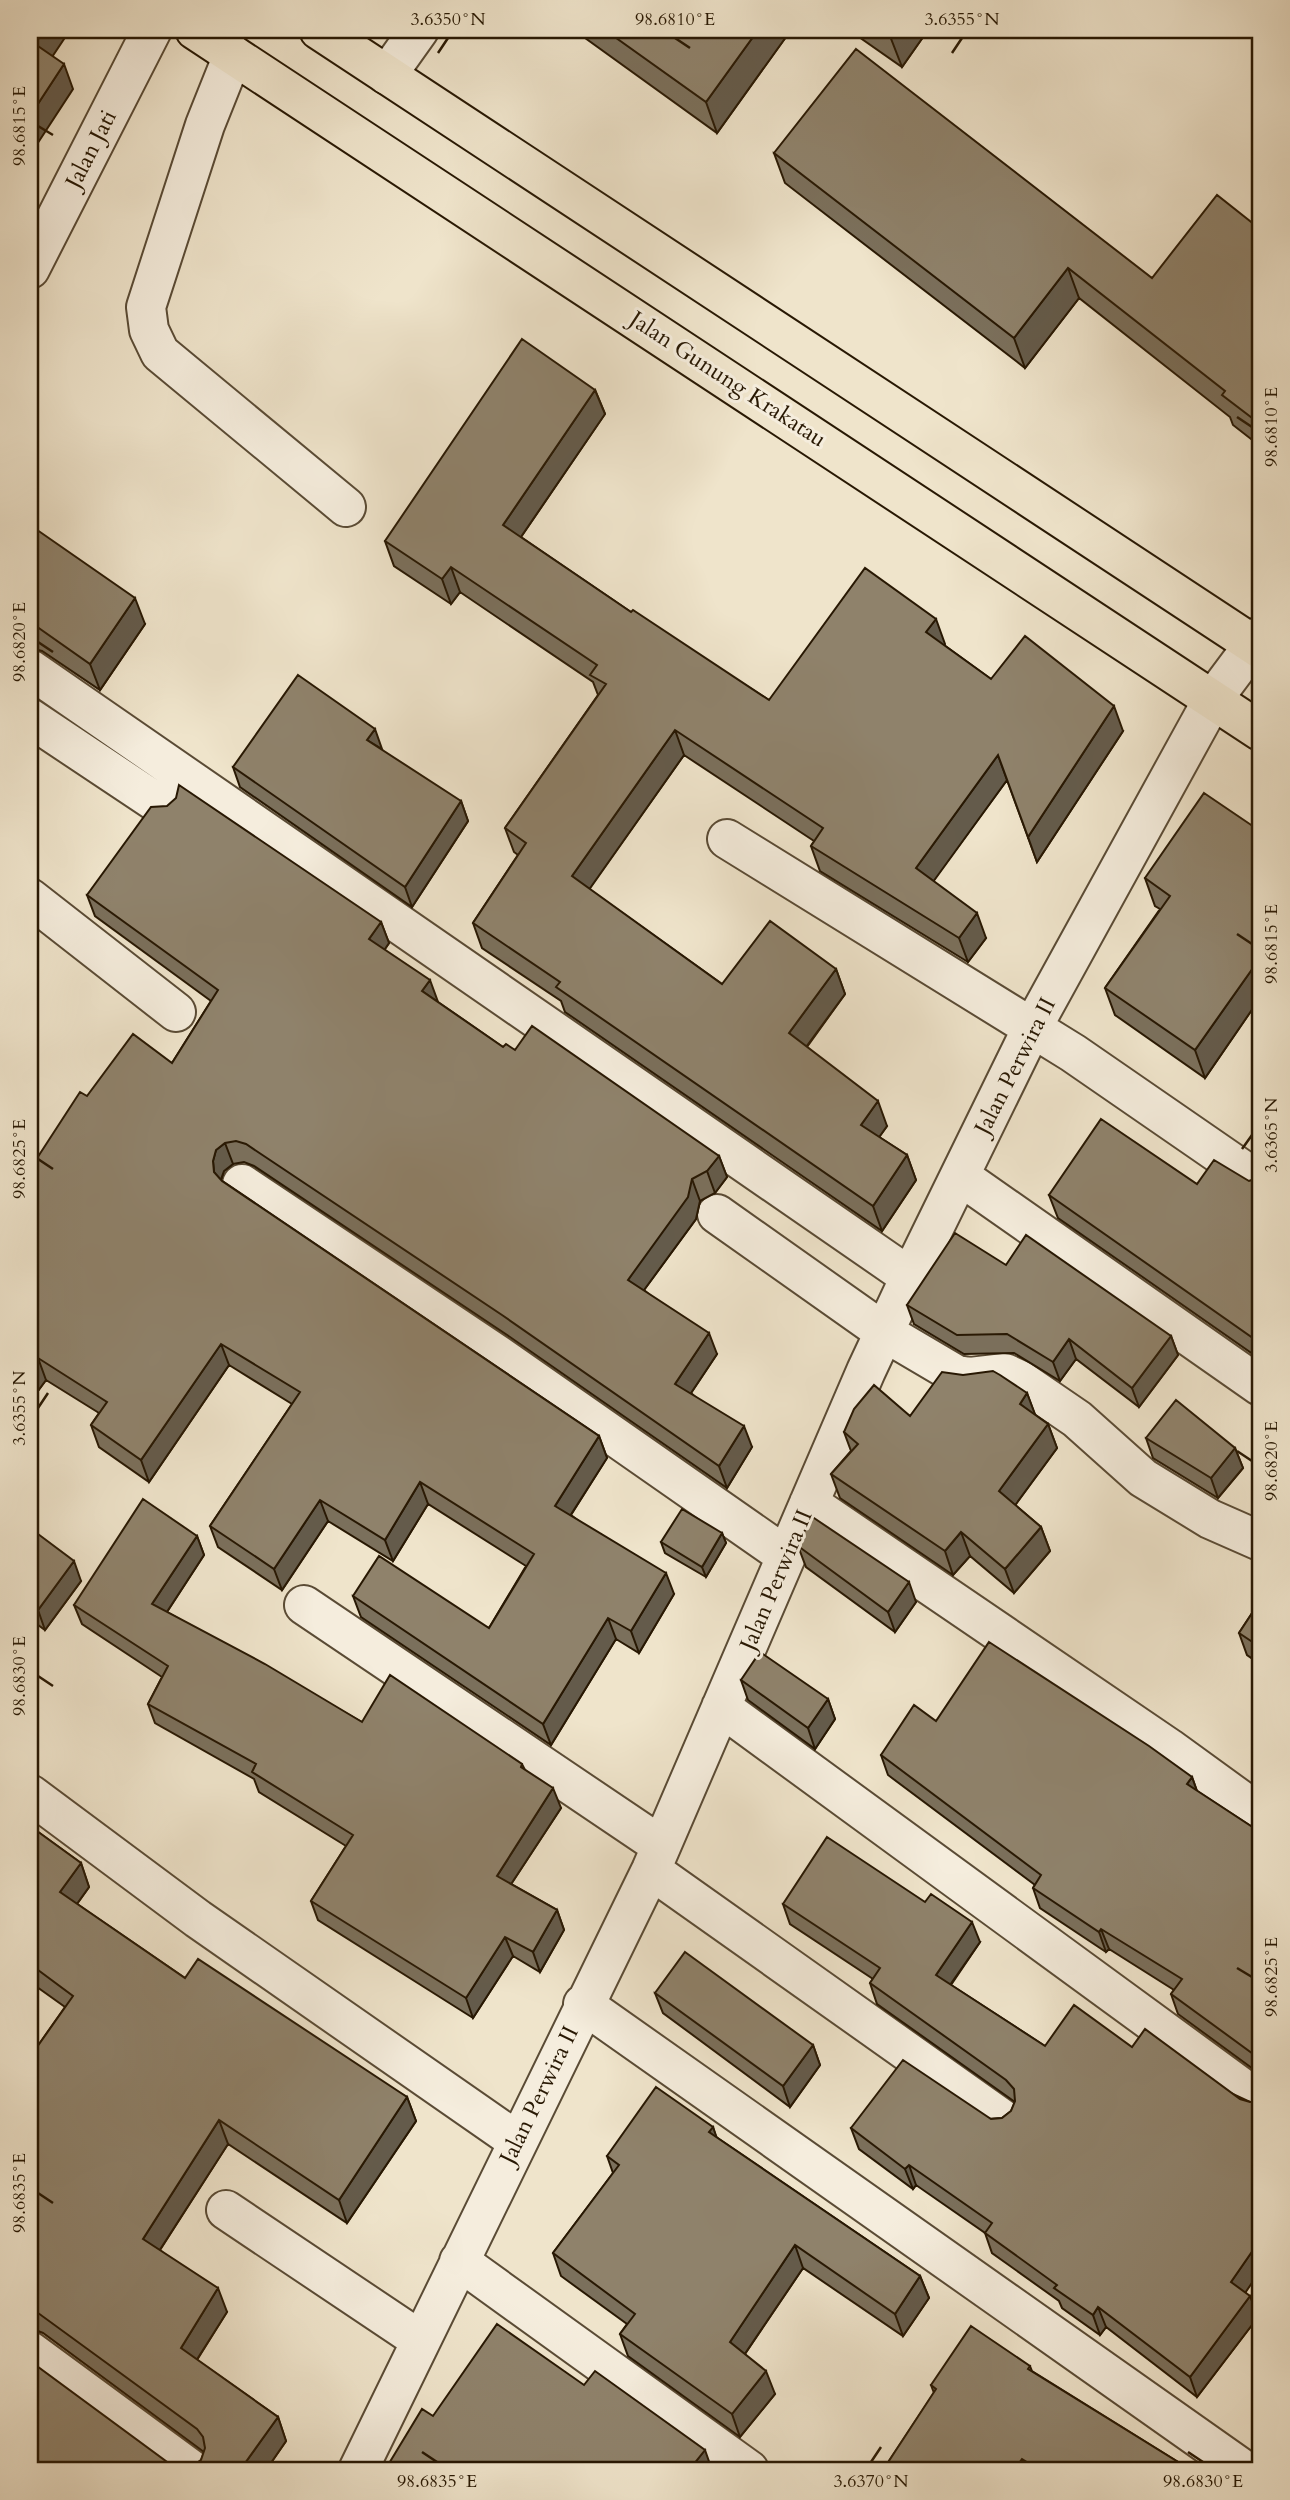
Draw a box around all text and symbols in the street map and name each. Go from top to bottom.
text: 3.6350°N [410,7,486,32]
text: 98.6810°E [635,7,715,32]
text: 3.6355°N [924,7,1000,32]
text: 98.6815°E [7,86,32,166]
street label: Jalan Jati [57,104,124,196]
street label: Jalan Gunung Krakatau [621,302,832,454]
text: 98.6810°E [1259,387,1284,467]
text: 98.6820°E [7,602,32,682]
text: 98.6815°E [1259,904,1284,984]
street label: Jalan Perwira II [966,992,1063,1143]
text: 3.6365°N [1259,1097,1284,1173]
text: 98.6825°E [7,1119,32,1199]
text: 3.6355°N [7,1370,32,1446]
text: 98.6820°E [1259,1421,1284,1501]
street label: Jalan Perwira II [731,1505,820,1658]
text: 98.6830°E [7,1636,32,1716]
text: 98.6825°E [1259,1937,1284,2017]
street label: Jalan Perwira II [491,2021,586,2172]
text: 98.6835°E [7,2153,32,2233]
text: 98.6835°E [397,2469,477,2494]
text: 3.6370°N [833,2469,909,2494]
text: 98.6830°E [1163,2469,1243,2494]

